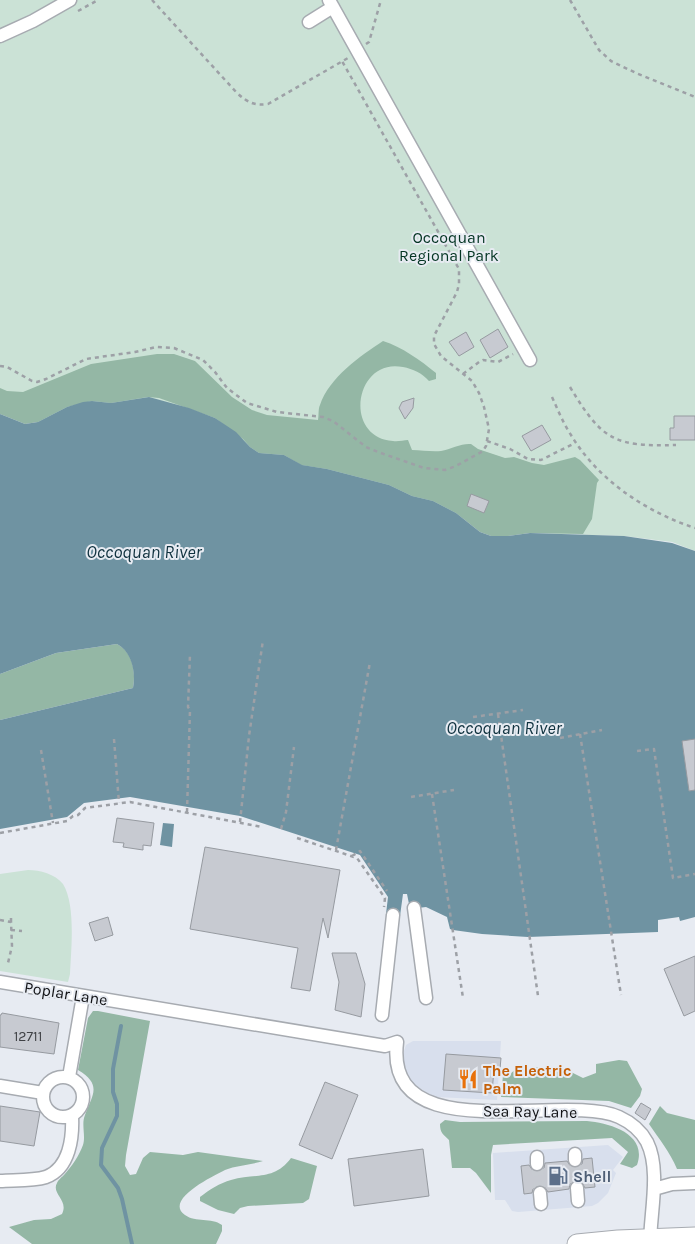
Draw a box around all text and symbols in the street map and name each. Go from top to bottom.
park label: Occoquan Regional Park [399,228,499,265]
water label: Occoquan River [86,541,203,563]
water label: Occoquan River [446,717,563,739]
street label: Poplar Lane [23,978,109,1009]
house number: 12711 [14,1028,42,1045]
place label: The Electric Palm [483,1061,572,1098]
restaurant icon: The Electric Palm [457,1068,479,1090]
street label: Sea Ray Lane [483,1101,577,1122]
fuel station icon: Shell [547,1165,569,1187]
place label: Shell [573,1167,611,1186]

